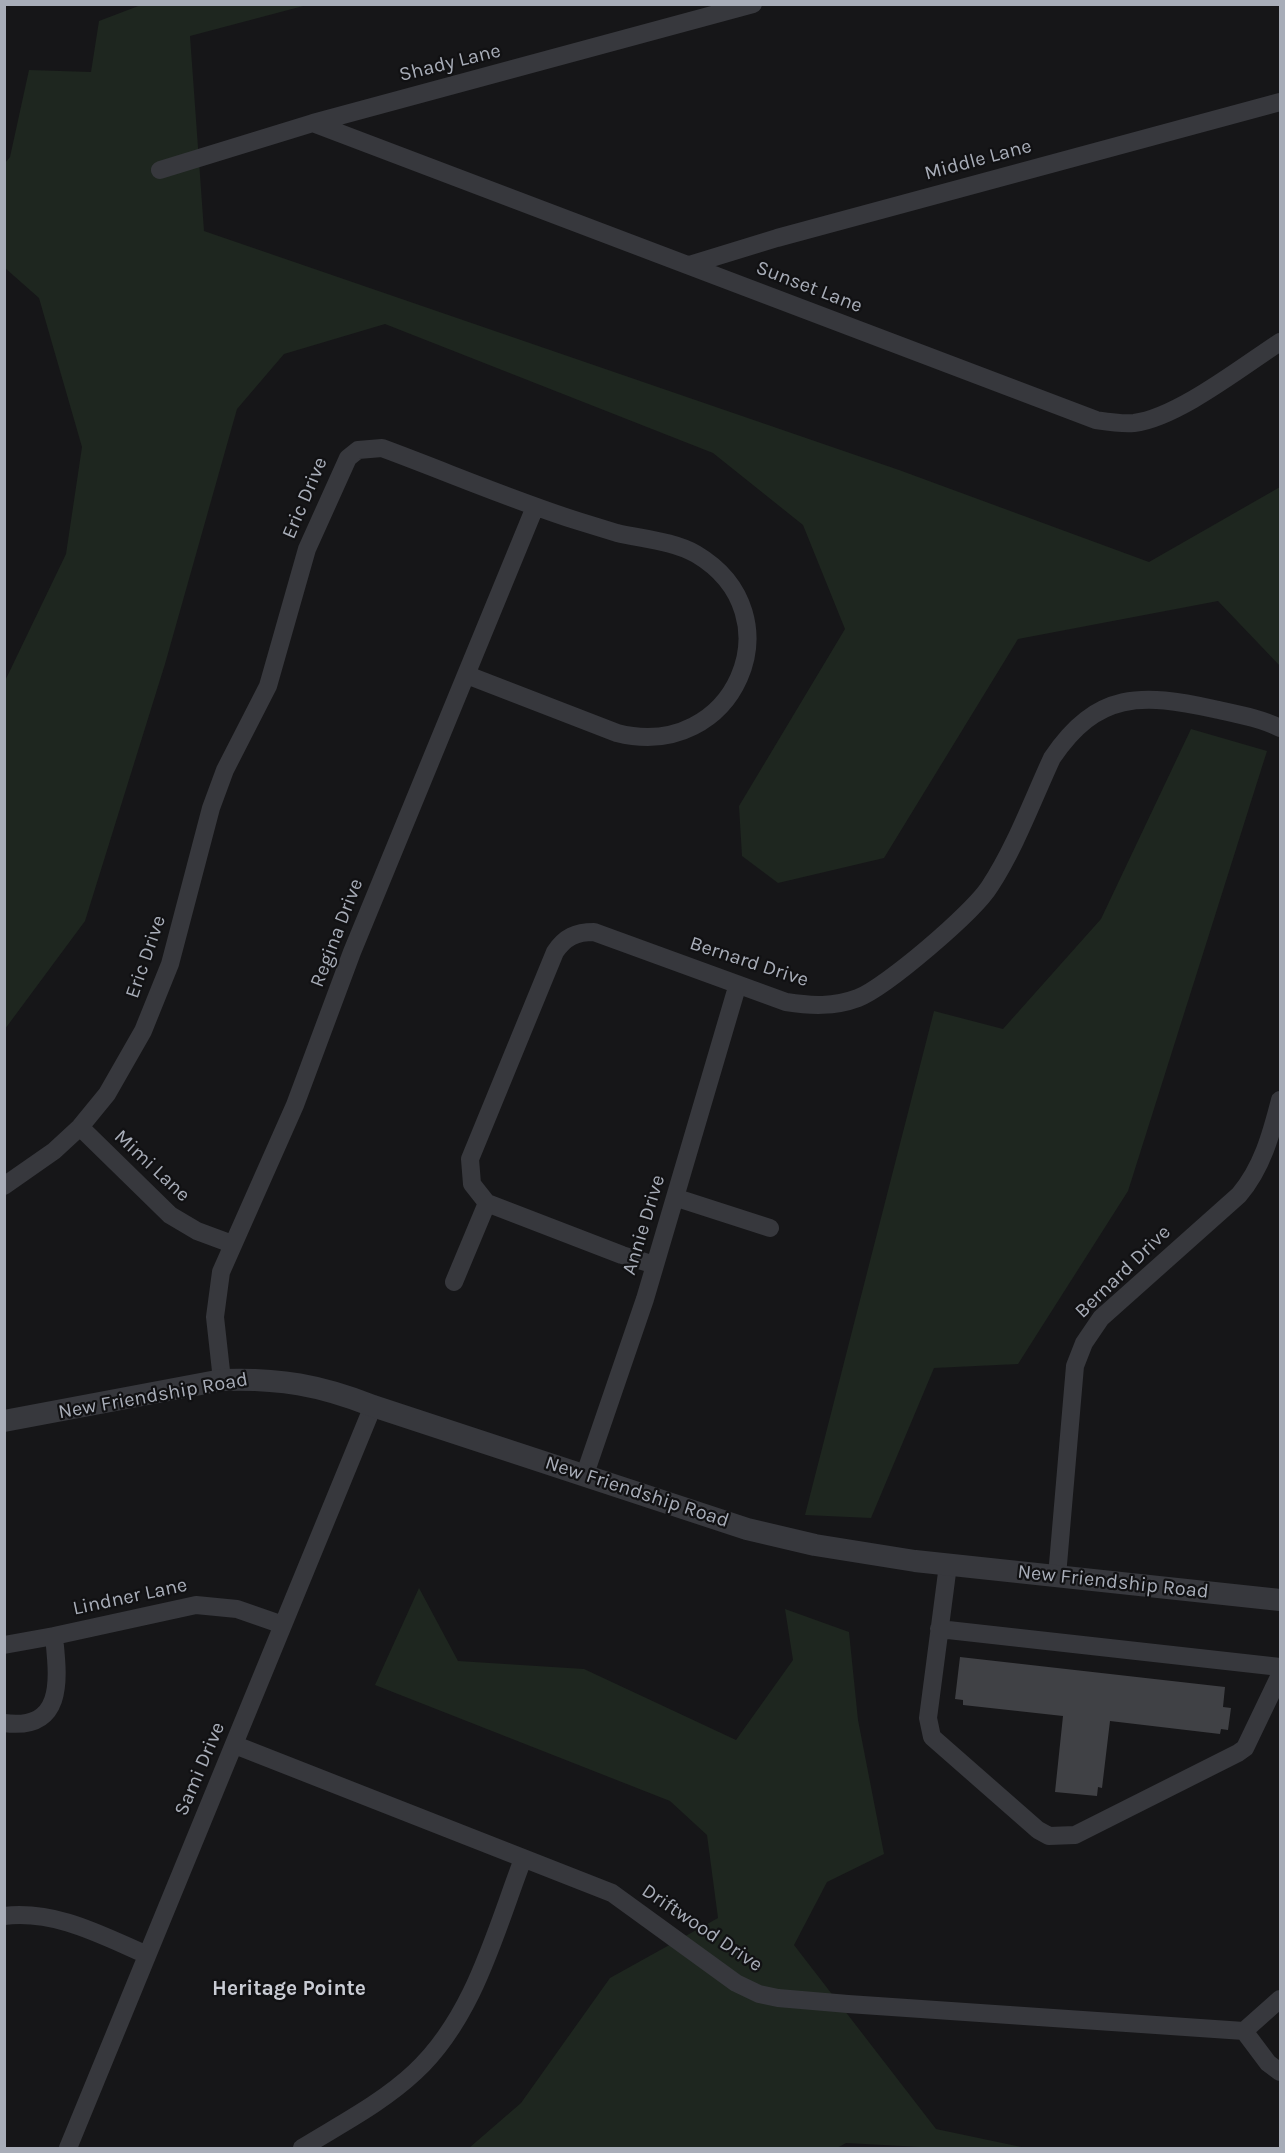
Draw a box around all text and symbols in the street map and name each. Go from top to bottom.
street label: Shady Lane [397,39,503,87]
street label: Middle Lane [922,134,1034,186]
street label: Sunset Lane [752,256,866,318]
street label: Eric Drive [277,454,333,542]
street label: Regina Drive [305,875,369,991]
street label: Eric Drive [121,912,171,1002]
street label: Bernard Drive [687,931,811,993]
street label: Mimi Lane [109,1125,195,1207]
street label: Annie Drive [617,1172,671,1278]
street label: Bernard Drive [1070,1220,1176,1324]
street label: New Friendship Road [56,1368,250,1424]
street label: New Friendship Road [542,1451,732,1533]
street label: New Friendship Road [1016,1560,1210,1604]
street label: Lindner Lane [71,1573,189,1621]
street label: Sami Drive [170,1719,230,1819]
street label: Driftwood Drive [637,1879,767,1977]
district label: Heritage Pointe [212,1976,366,2002]

